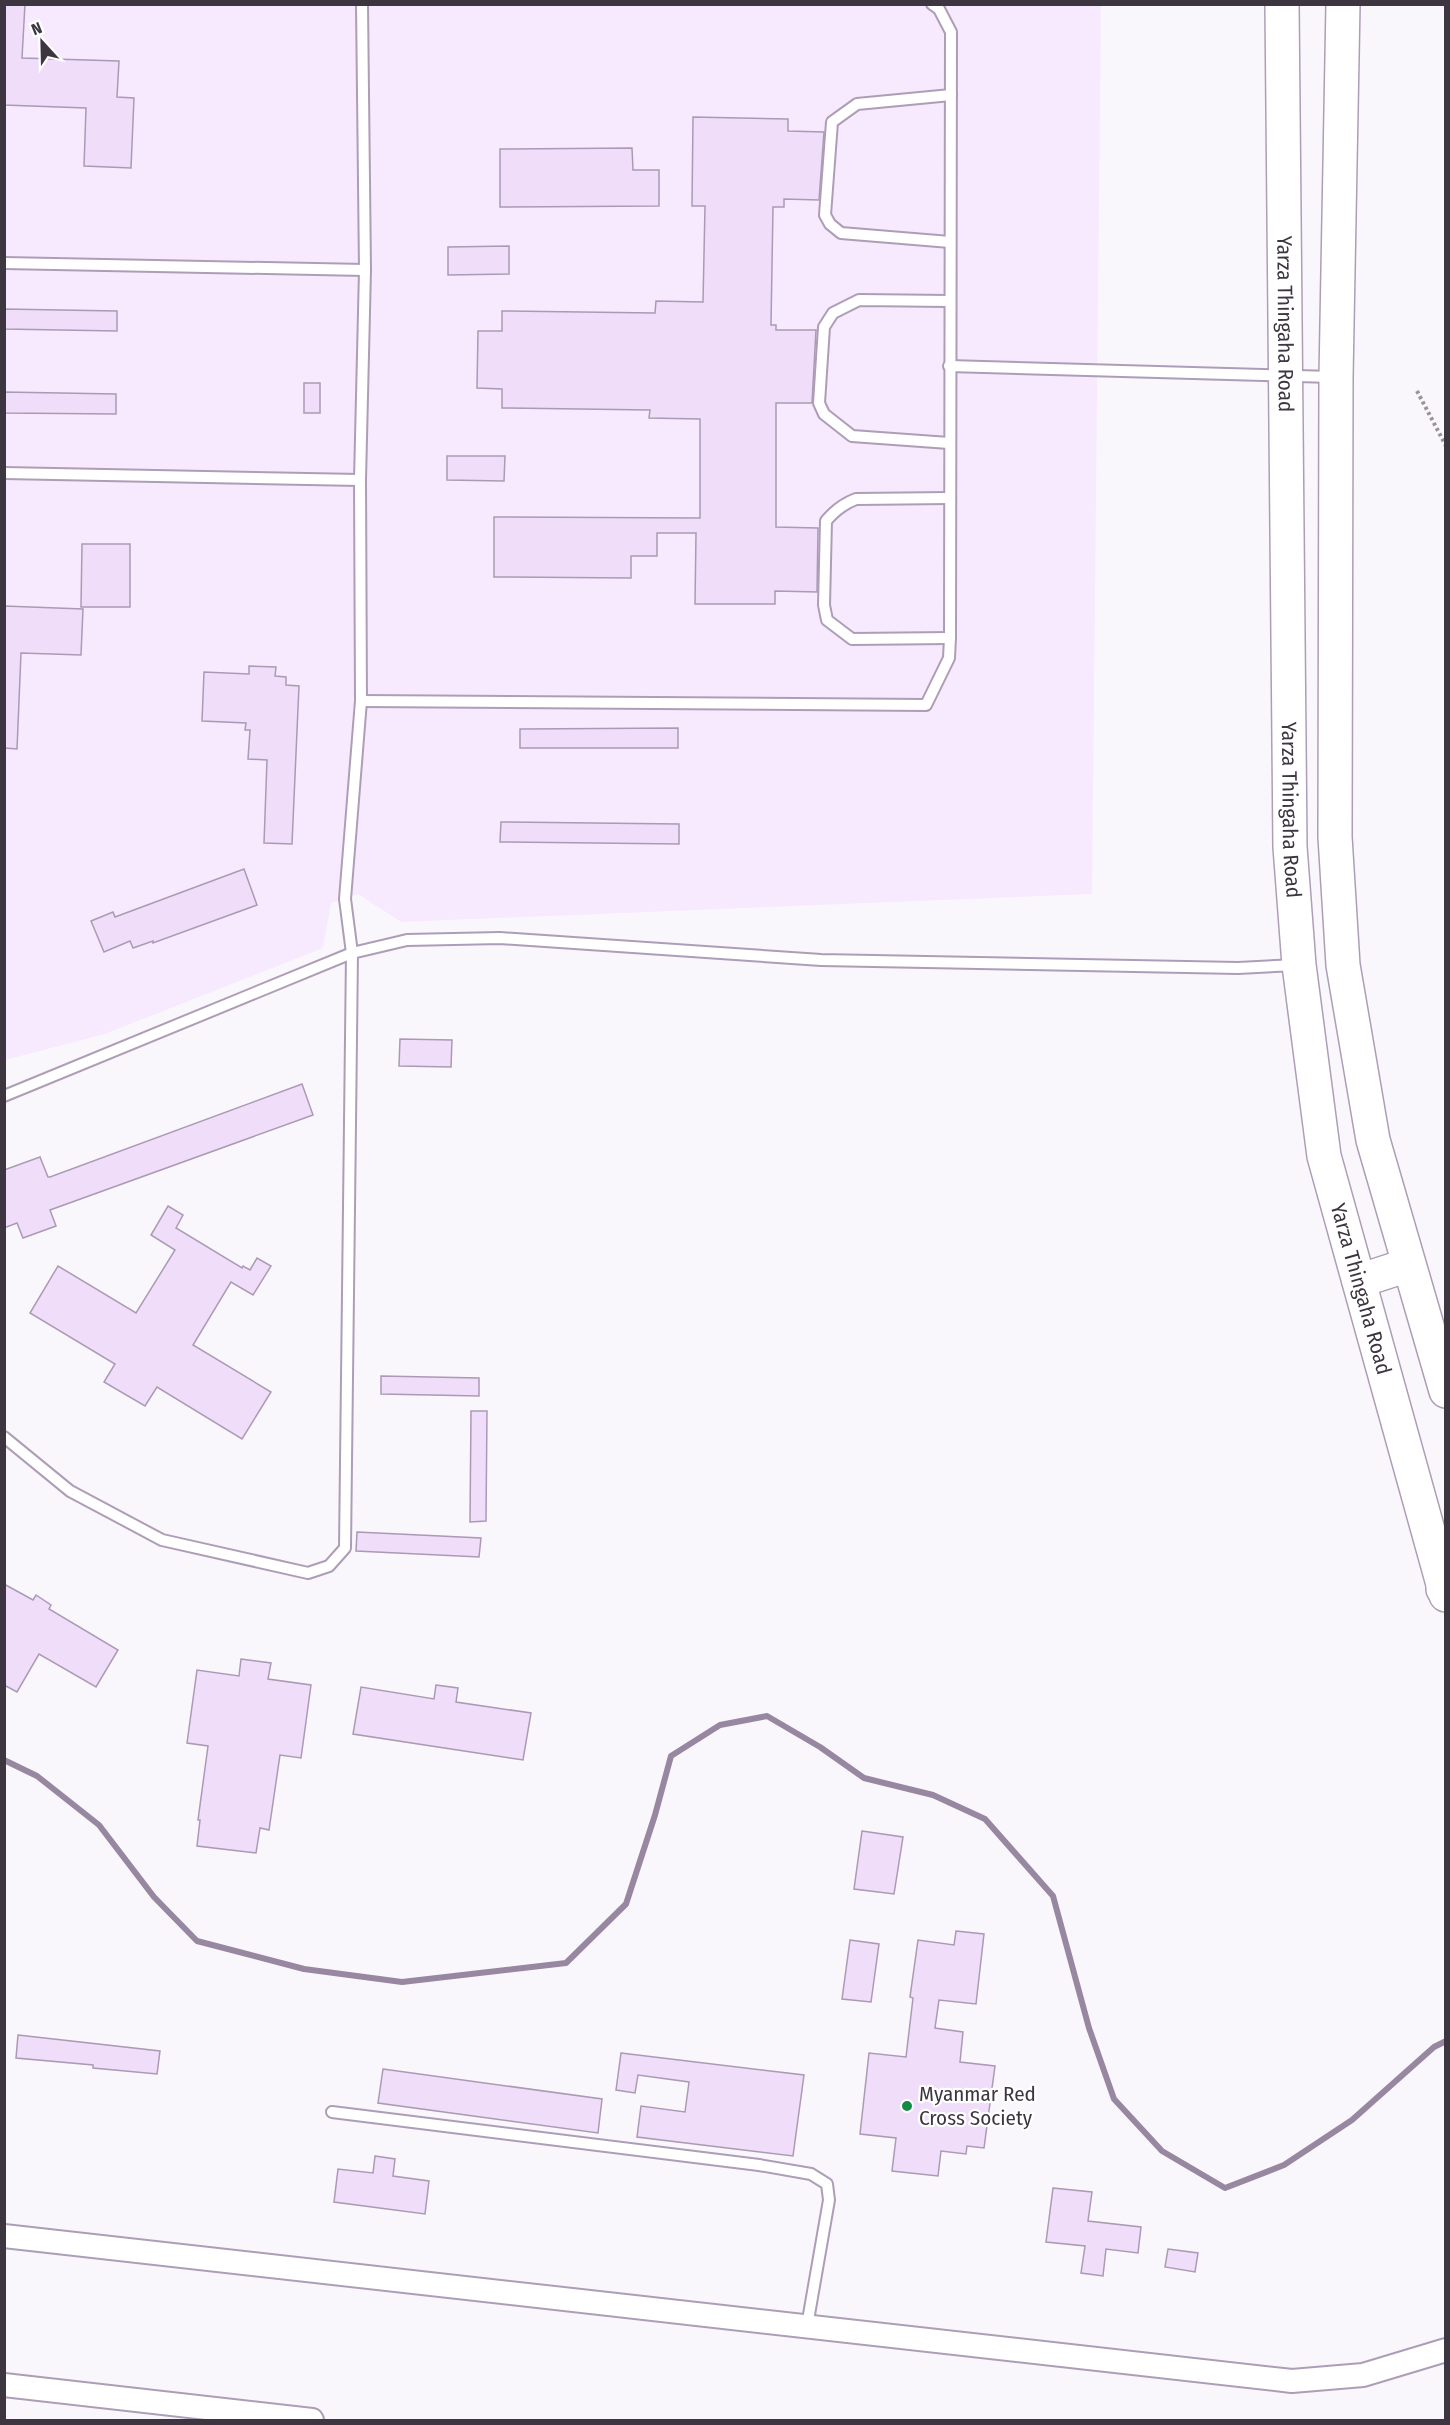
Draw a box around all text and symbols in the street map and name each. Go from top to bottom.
north arrow [12,12,72,72]
text: N [29,18,45,39]
street label: Yarza Thingaha Road [1271,236,1299,412]
street label: Yarza Thingaha Road [1276,722,1307,899]
street label: Yarza Thingaha Road [1325,1201,1397,1377]
place label: Myanmar Red Cross Society [919,2081,1036,2131]
marker: Myanmar Red Cross Society [900,2099,914,2113]

